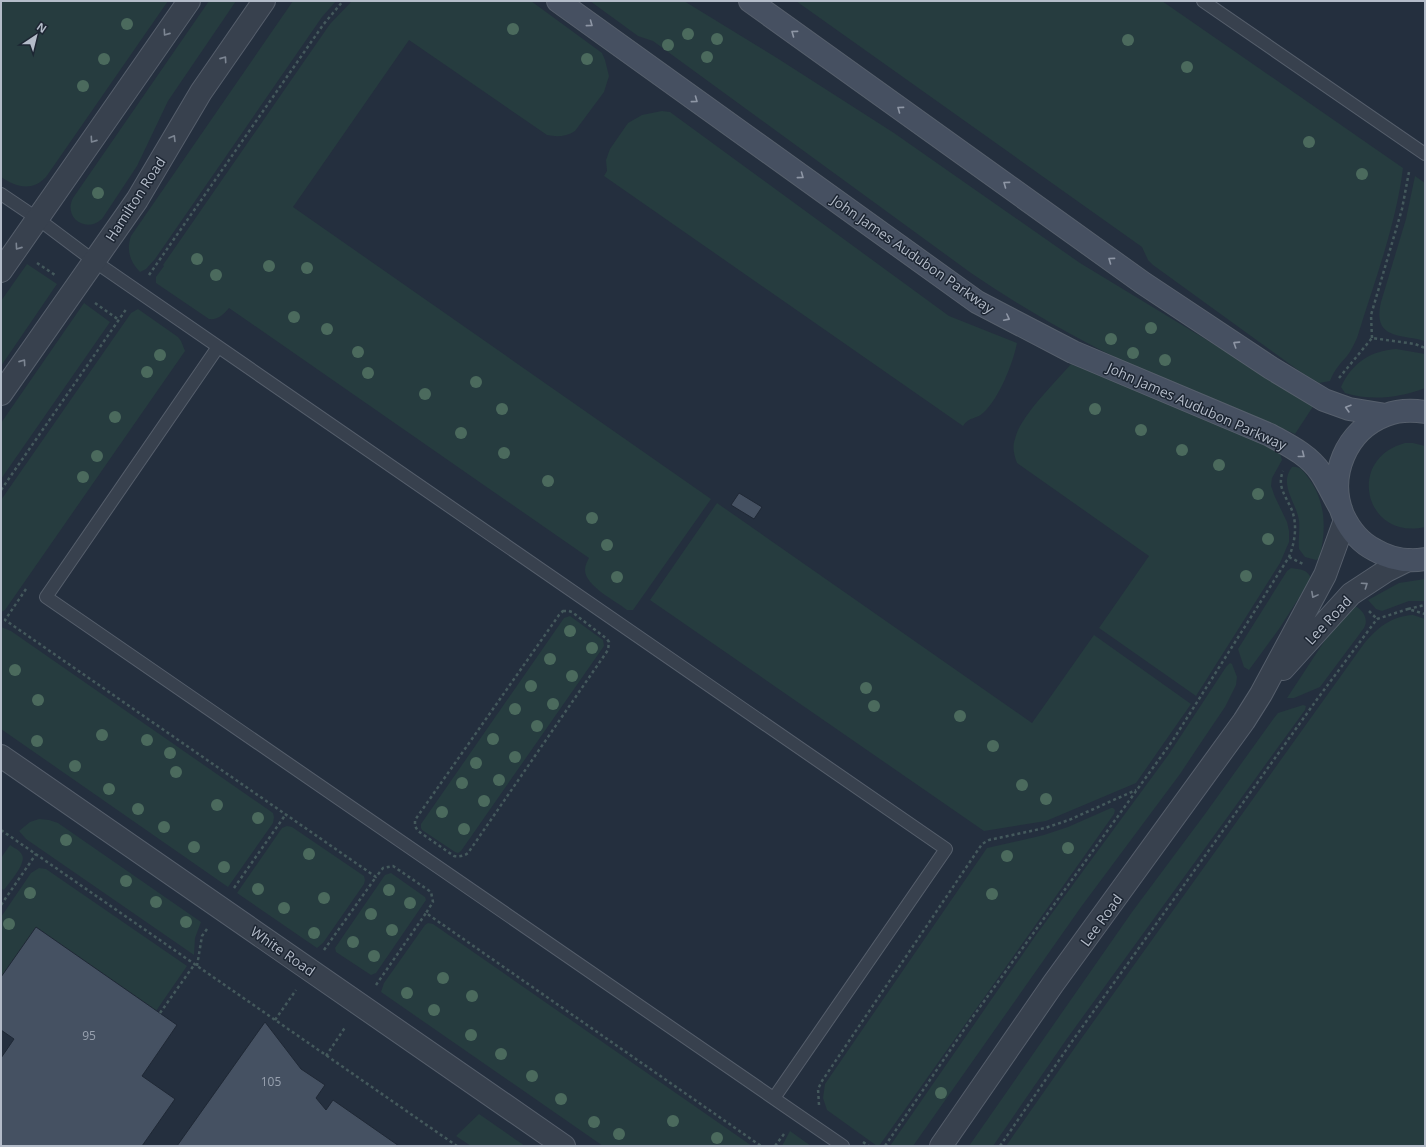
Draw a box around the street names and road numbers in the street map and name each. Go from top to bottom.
street label: Hamilton Road [101,153,169,245]
street label: John James Audubon Parkway [826,189,999,318]
street label: John James Audubon Parkway [1103,357,1291,455]
street label: Lee Road [1301,592,1355,648]
street label: Lee Road [1076,890,1126,950]
street label: White Road [247,922,319,980]

